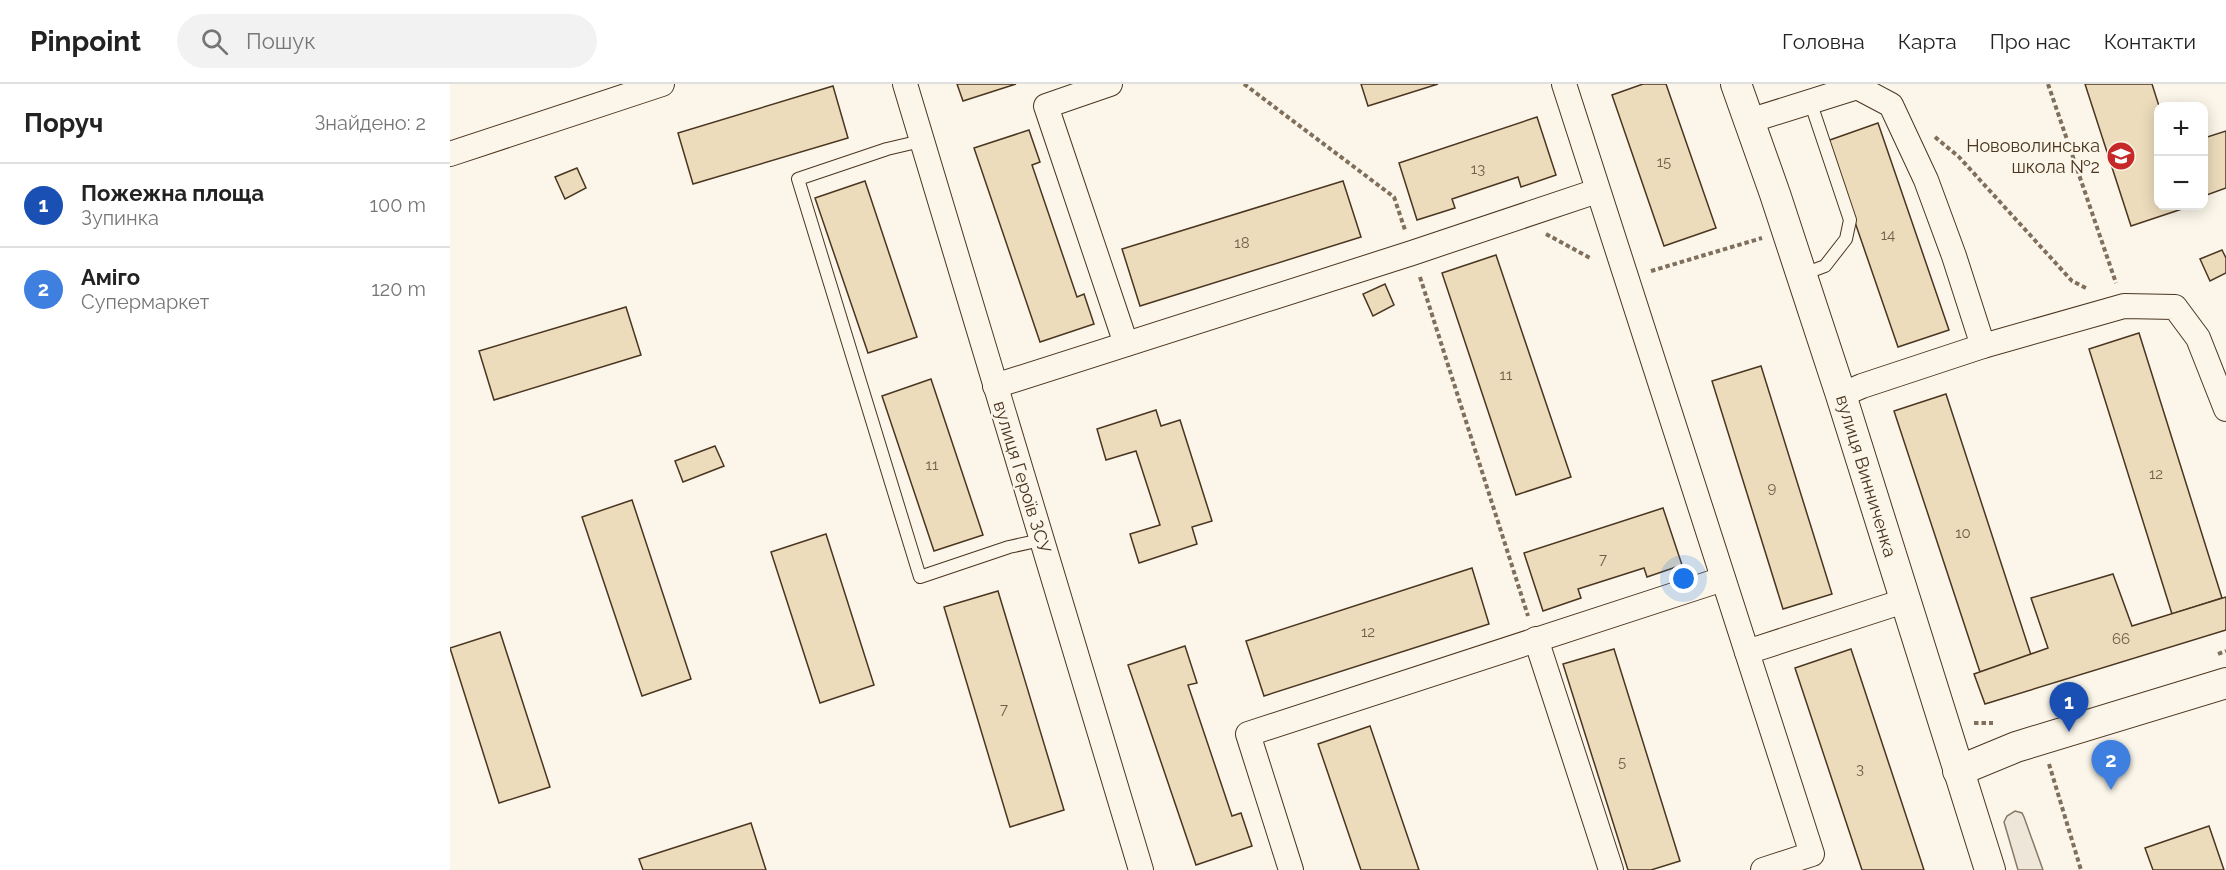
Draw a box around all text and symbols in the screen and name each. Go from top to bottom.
search box [177,14,597,68]
text: Pinpoint [30,25,141,58]
icon: search [198,25,231,58]
text: Пошук [246,28,316,54]
text: Головна [1782,29,1865,54]
text: Карта [1898,29,1957,54]
text: Про нас [1990,29,2071,54]
text: Контакти [2104,29,2196,54]
map controls [2154,102,2208,210]
button: + [2154,102,2208,156]
text: Поруч [24,108,103,138]
text: Знайдено: 2 [314,111,426,135]
place label: Нововолинська школа №2 [1966,135,2100,177]
school or university icon: Нововолинська школа №2 [2105,140,2137,172]
house number: 15 [1657,153,1671,171]
button: − [2154,156,2208,210]
house number: 13 [1471,160,1485,178]
text: Пожежна площа [81,180,264,206]
text: 1 [39,193,48,217]
text: 100 m [369,193,426,217]
text: Зупинка [81,206,159,230]
house number: 14 [1881,226,1895,244]
house number: 18 [1234,234,1250,252]
text: Аміго [81,264,140,290]
text: 2 [38,277,49,301]
text: 120 m [371,277,426,301]
text: Супермаркет [81,290,209,314]
house number: 11 [1500,366,1513,384]
street label: вулиця Винниченка [1832,392,1901,559]
street label: вулиця Героїв ЗСУ [989,398,1056,556]
house number: 11 [926,456,939,474]
house number: 12 [2149,465,2163,483]
house number: 9 [1768,479,1777,497]
house number: 10 [1955,524,1971,542]
house number: 7 [1599,550,1607,568]
your location [1669,564,1698,593]
house number: 12 [1361,623,1375,641]
house number: 66 [2112,630,2130,648]
pin: 1 [2050,682,2088,732]
house number: 7 [1000,700,1008,718]
pin: 2 [2092,740,2130,790]
house number: 5 [1618,753,1626,771]
house number: 3 [1856,760,1864,778]

